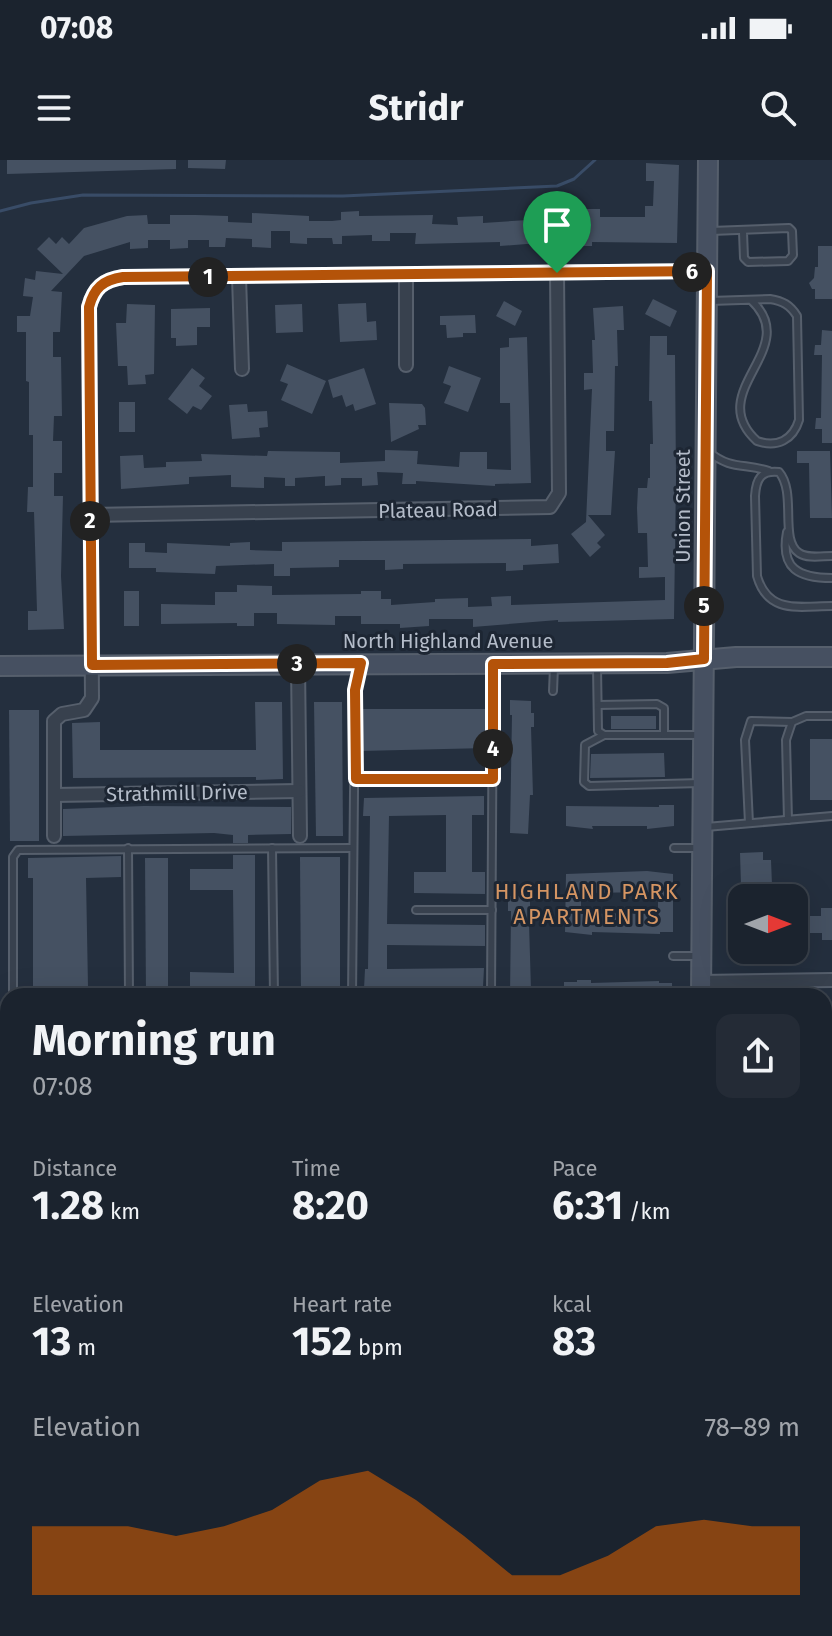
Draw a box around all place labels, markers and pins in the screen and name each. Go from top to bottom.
pin [523,191,591,273]
pin: 6 [672,252,712,292]
pin: 1 [188,257,228,297]
pin: 2 [70,501,110,541]
pin: 5 [684,586,724,626]
pin: 3 [277,644,317,684]
pin: 4 [473,729,513,769]

